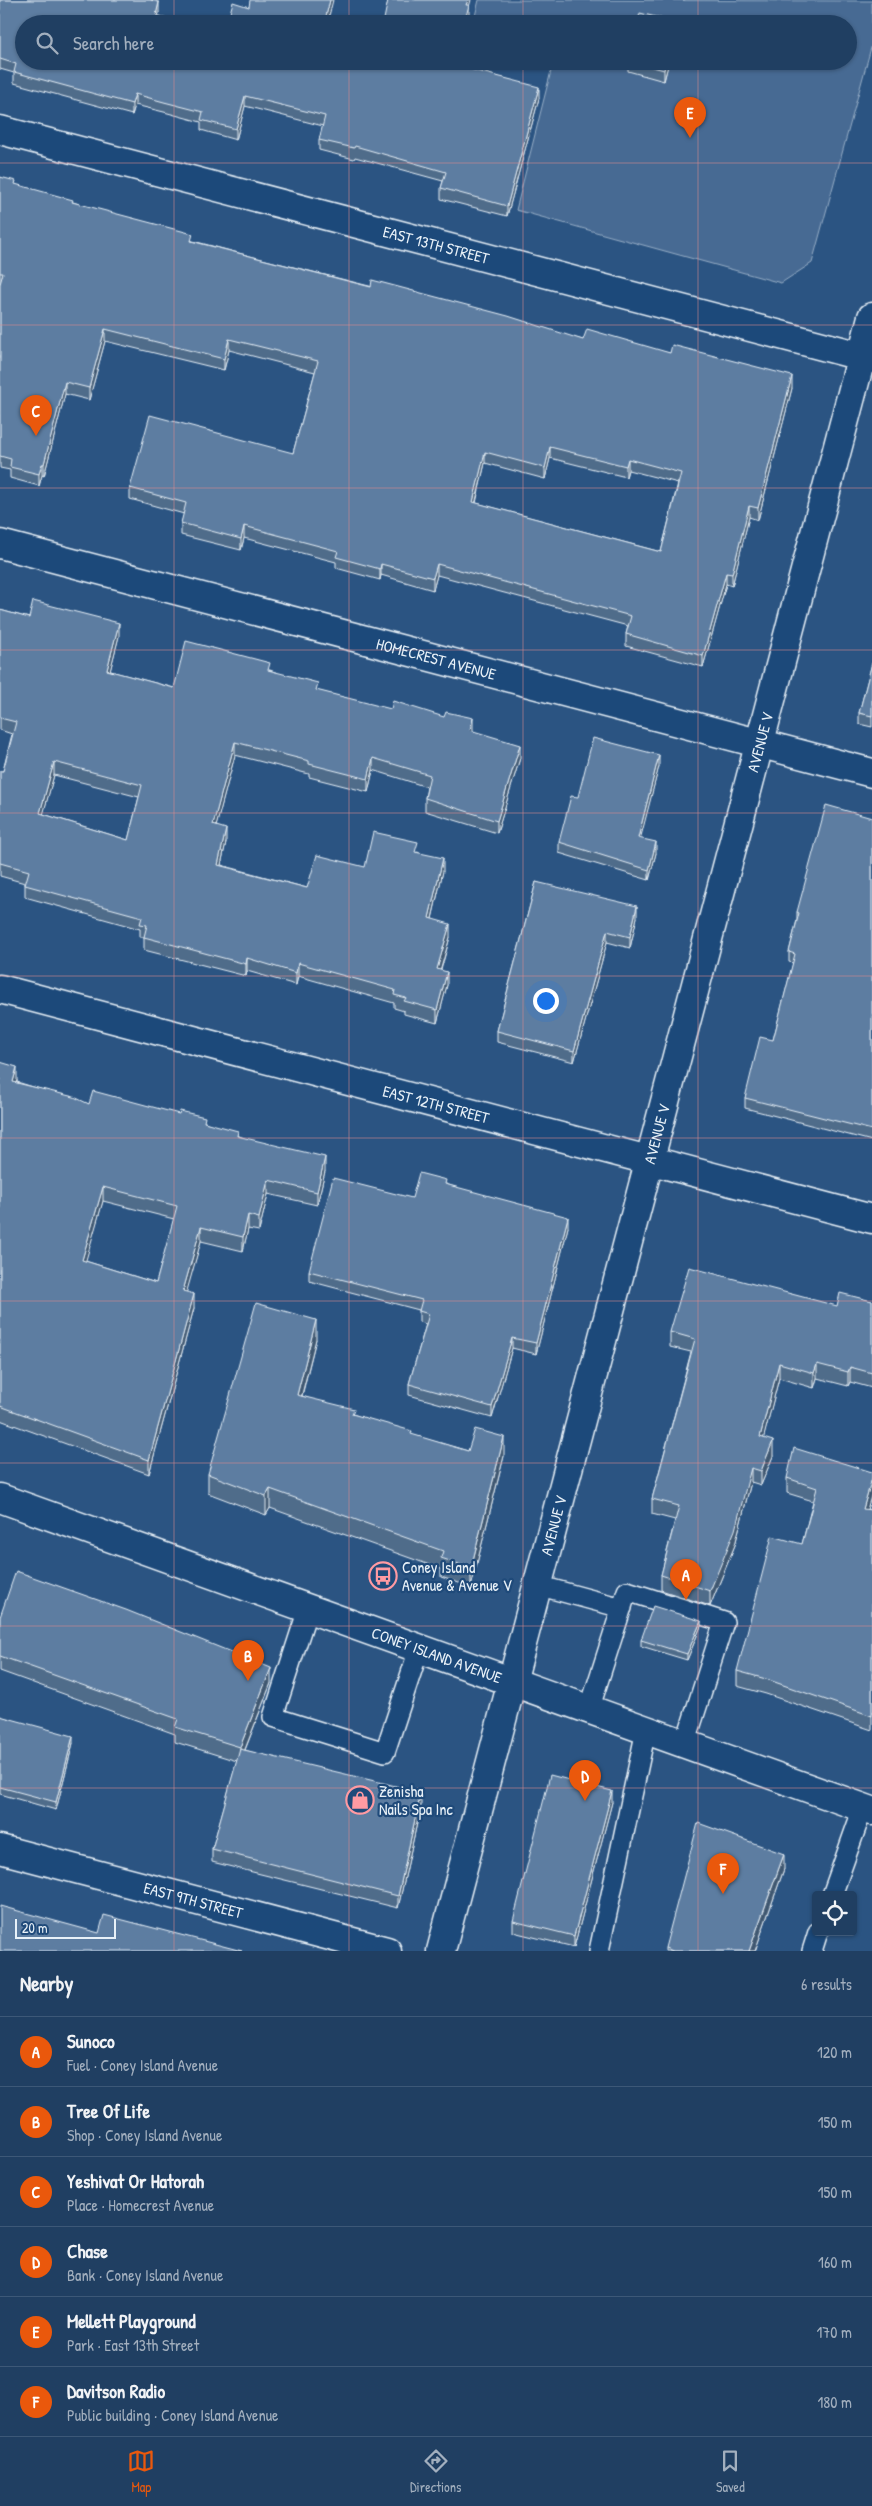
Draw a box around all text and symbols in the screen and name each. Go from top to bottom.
search box [15,15,857,70]
icon: search [33,29,61,57]
text: Search here [73,30,154,56]
pin: E [674,97,706,138]
street label: EAST 13TH STREET [381,220,492,269]
pin: C [20,395,52,436]
street label: HOMECREST AVENUE [374,632,498,685]
street label: AVENUE V [741,710,778,775]
your location [533,988,559,1014]
street label: EAST 12TH STREET [380,1079,492,1129]
street label: AVENUE V [638,1102,675,1166]
street label: AVENUE V [535,1493,572,1558]
place label: Coney Island Avenue & Avenue V [402,1556,512,1596]
pin: A [670,1559,702,1600]
bus stop icon: Coney Island Avenue & Avenue V [368,1561,398,1591]
street label: CONEY ISLAND AVENUE [369,1621,505,1688]
pin: B [232,1640,264,1681]
pin: D [569,1760,601,1801]
place label: Zenisha Nails Spa Inc [379,1780,454,1820]
shop icon: Zenisha Nails Spa Inc [345,1785,375,1815]
pin: F [707,1853,739,1894]
street label: EAST 9TH STREET [141,1876,246,1924]
map controls [812,1891,857,1936]
button: locate [812,1891,857,1936]
scale bar [15,1916,116,1939]
text: 20 m [22,1918,48,1937]
text: Nearby [20,1969,73,1998]
text: 6 results [801,1973,852,1995]
text: Sunoco [67,2028,115,2054]
text: A [32,2041,40,2063]
text: 120 m [817,2041,852,2063]
text: Fuel · Coney Island Avenue [67,2054,218,2076]
text: Tree Of Life [67,2098,150,2124]
text: B [32,2111,40,2133]
text: 150 m [818,2111,852,2133]
text: Shop · Coney Island Avenue [67,2124,222,2146]
text: Yeshivat Or Hatorah [67,2168,204,2194]
text: C [32,2181,40,2203]
text: 150 m [818,2181,852,2203]
text: Place · Homecrest Avenue [67,2194,214,2216]
text: Chase [67,2238,108,2264]
text: D [32,2251,40,2273]
text: 160 m [818,2251,852,2273]
text: Bank · Coney Island Avenue [67,2264,223,2286]
text: Mellett Playground [67,2308,196,2334]
text: E [32,2321,40,2343]
text: 170 m [817,2321,852,2343]
text: Park · East 13th Street [67,2334,199,2356]
text: Davitson Radio [67,2378,165,2404]
text: F [33,2391,39,2413]
text: 180 m [818,2391,852,2413]
text: Public building · Coney Island Avenue [67,2404,278,2426]
tab: Map [127,2447,155,2496]
tab: Directions [410,2447,461,2496]
tab: Saved [716,2447,745,2496]

